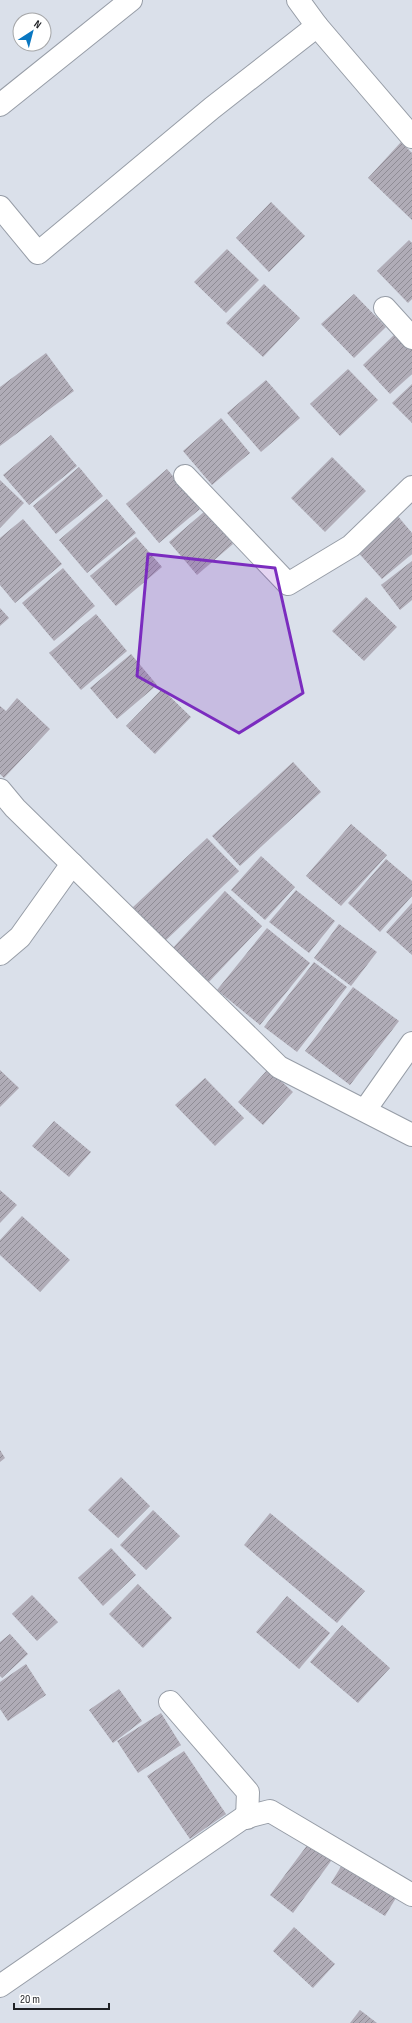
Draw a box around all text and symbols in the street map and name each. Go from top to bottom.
north arrow [12,12,52,52]
text: N [31,17,44,31]
scale bar [14,1985,109,2011]
text: 20 m [20,1992,40,2007]

